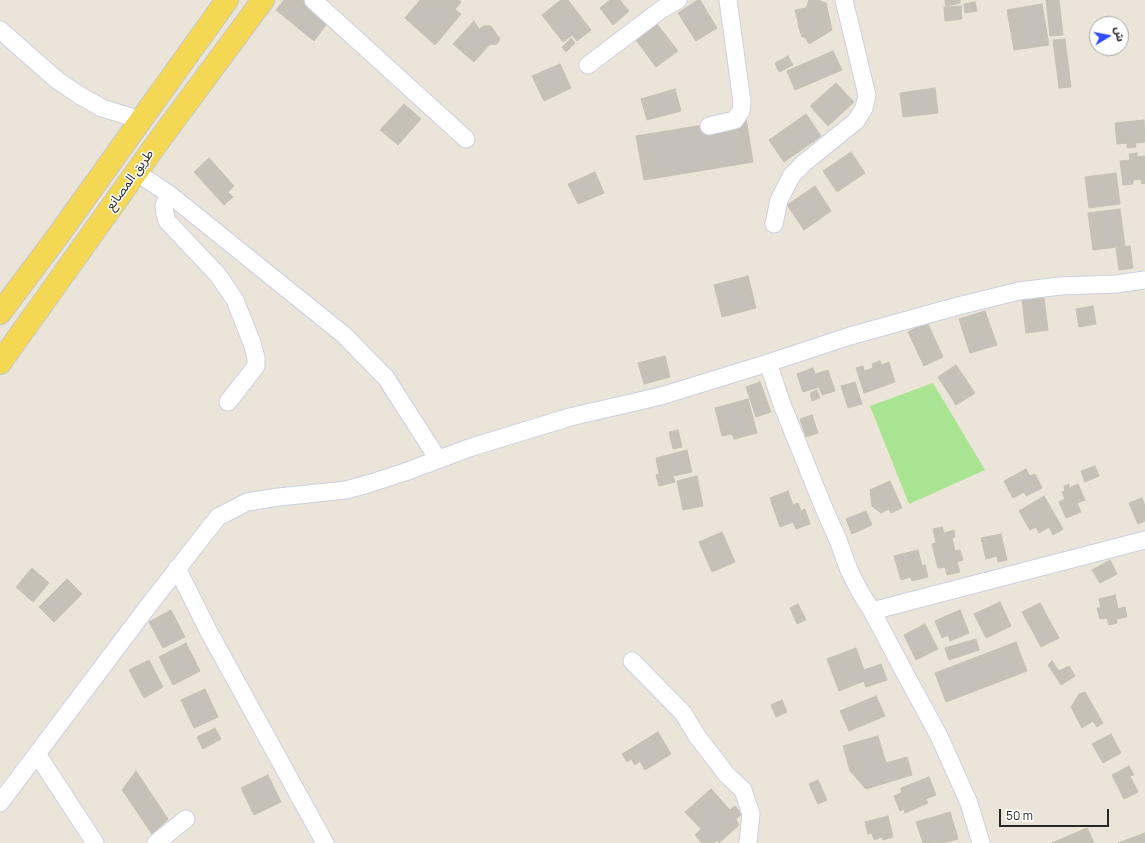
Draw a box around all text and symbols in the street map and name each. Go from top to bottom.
north arrow [1089,16,1129,56]
text: ش [1112,25,1129,43]
street label: طريق المصانع [103,147,157,213]
scale bar [1001,801,1111,827]
text: 50 m [1006,807,1033,824]

